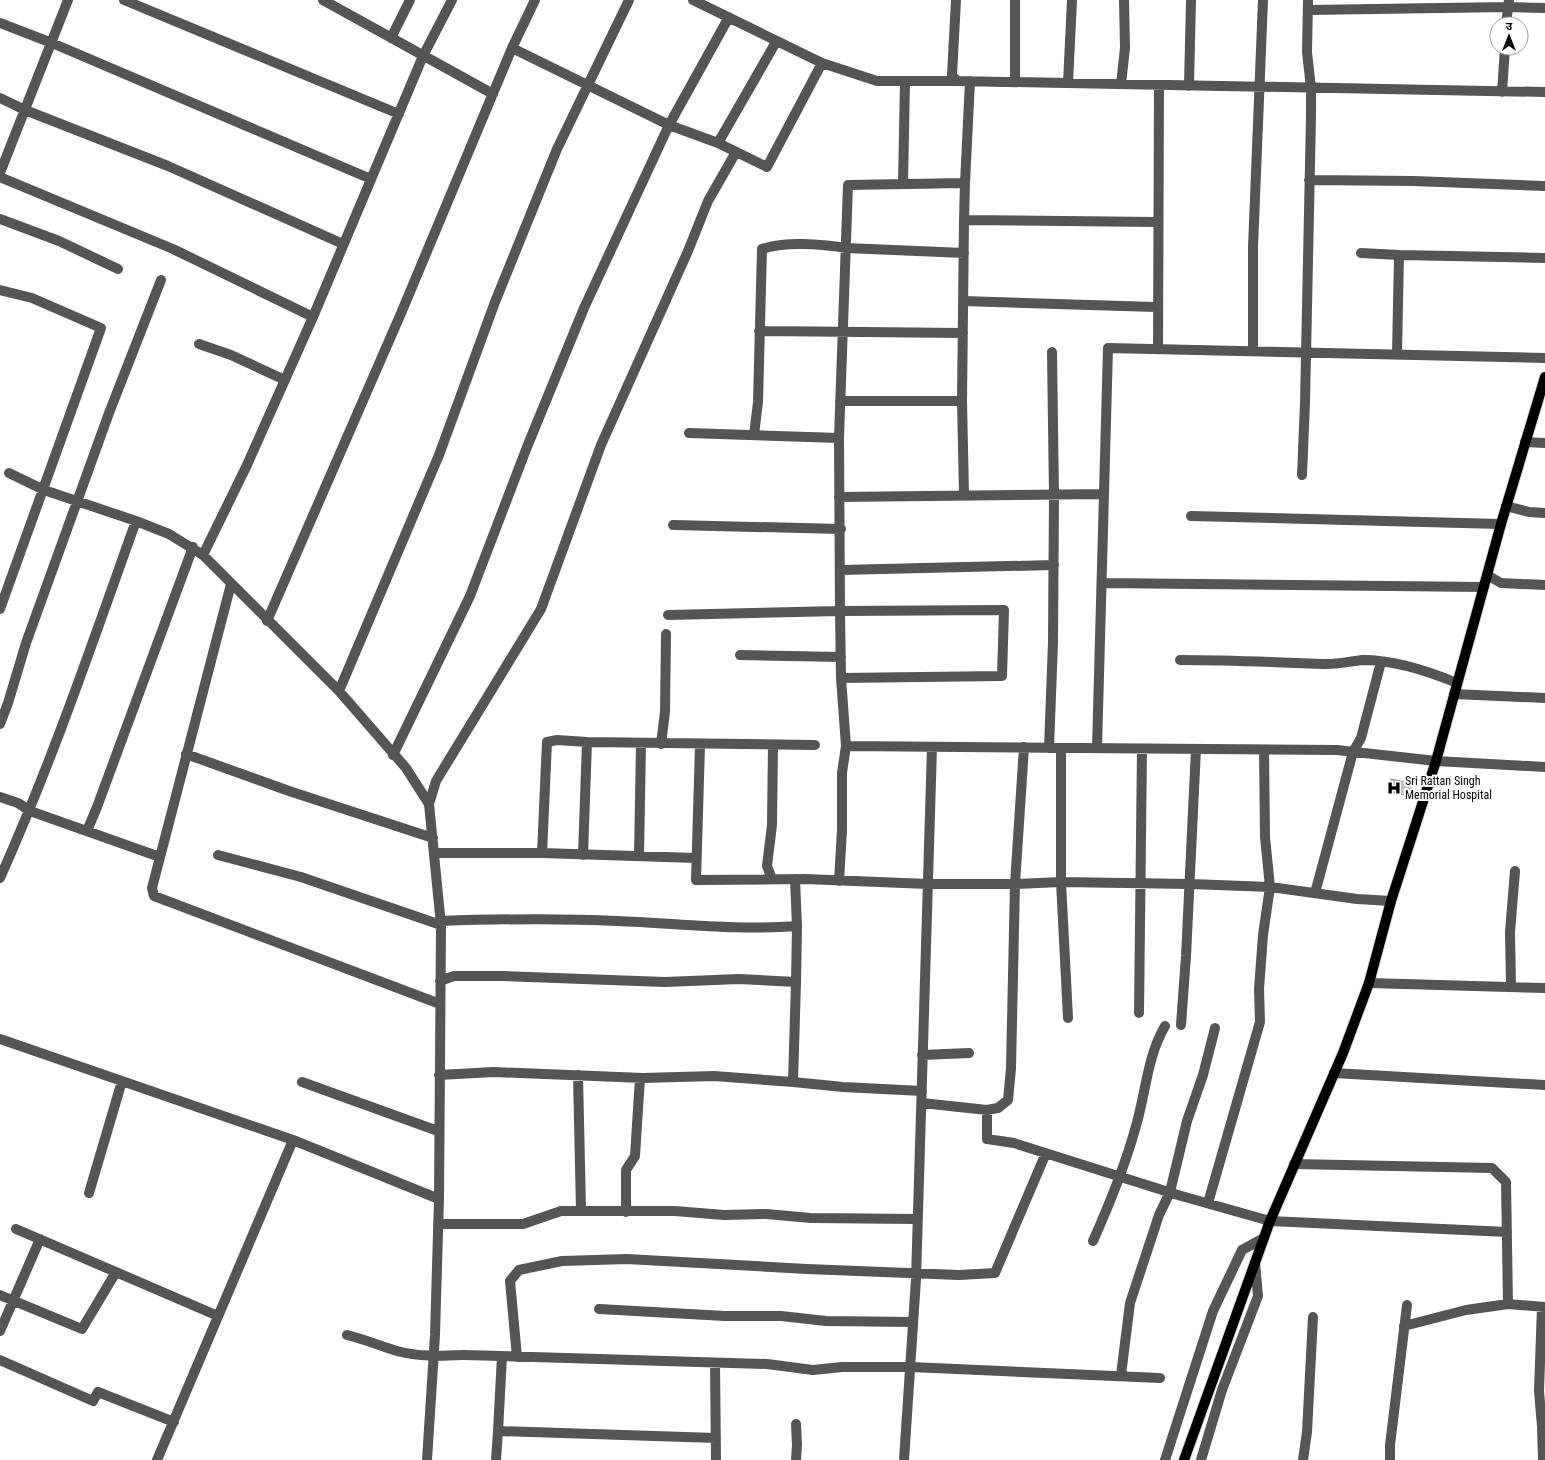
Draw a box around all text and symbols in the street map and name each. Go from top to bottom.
north arrow [1489,16,1529,56]
text: उ [1506,20,1513,33]
place label: Sri Rattan Singh Memorial Hospital [1405,774,1492,802]
hospital icon: Sri Rattan Singh Memorial Hospital [1386,780,1402,796]

